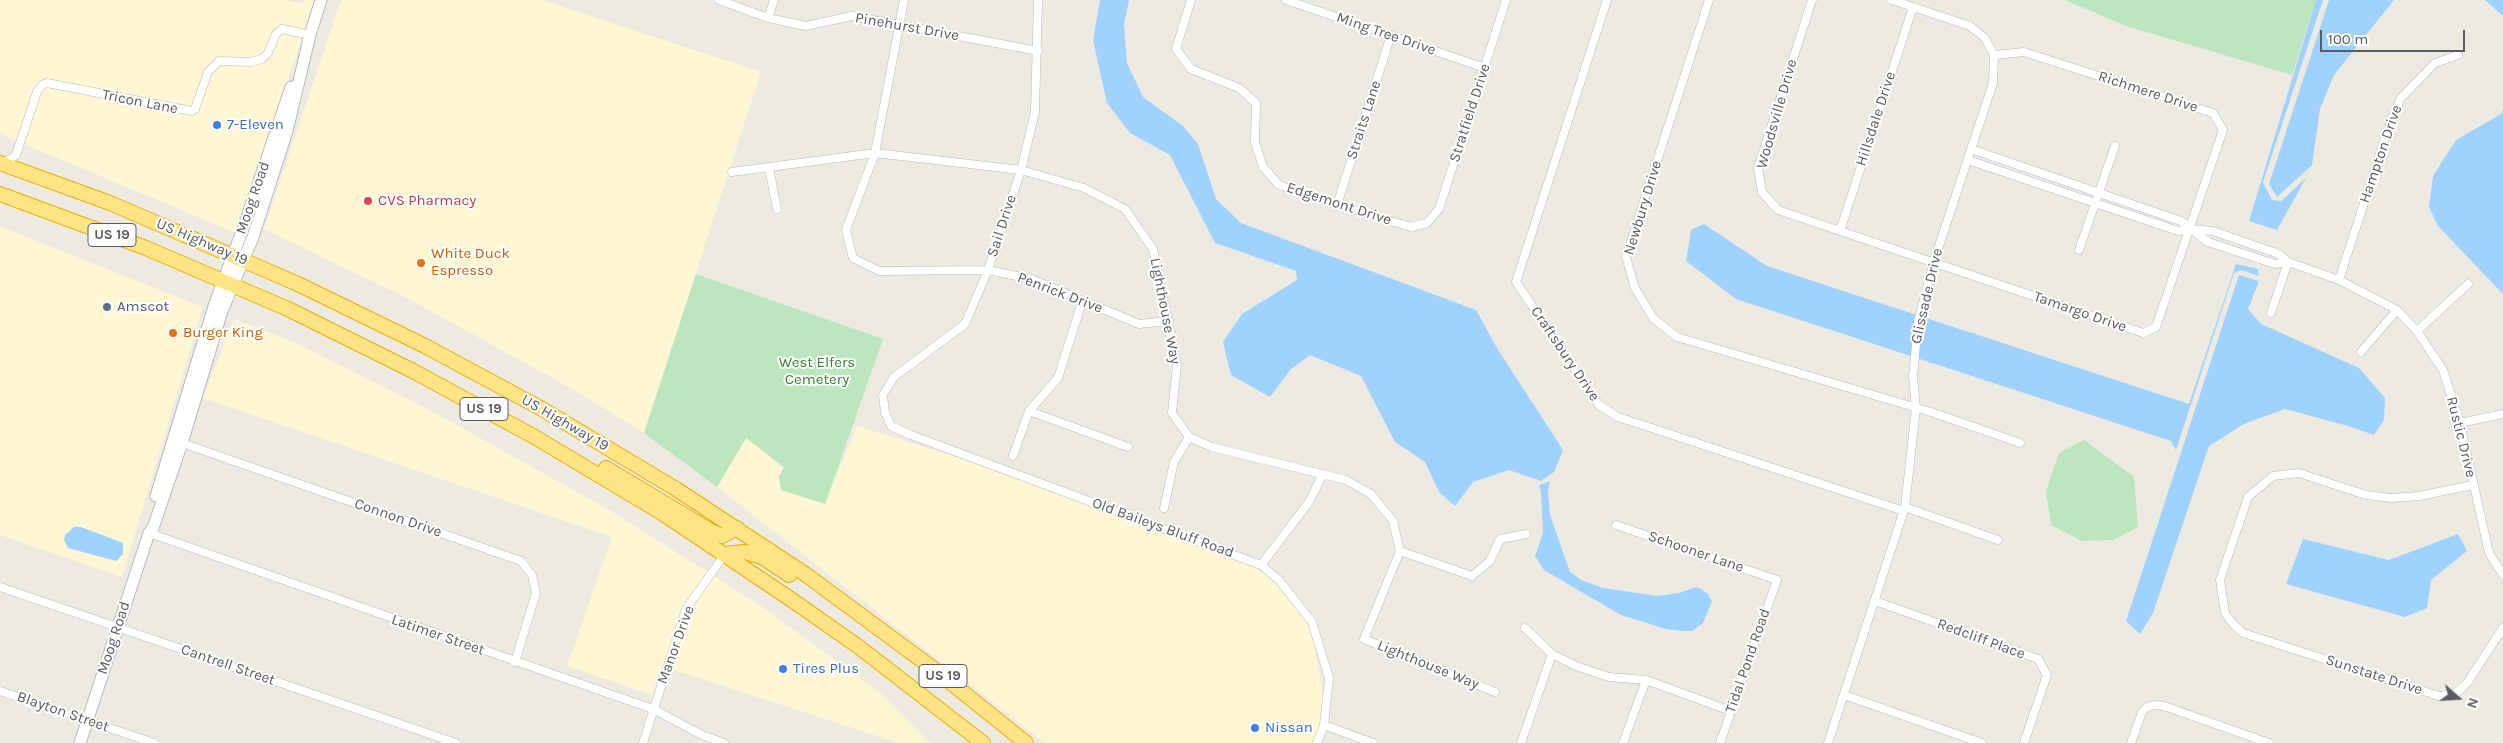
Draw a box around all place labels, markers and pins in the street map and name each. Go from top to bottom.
place label: 7-Eleven [227,116,284,134]
marker: 7-Eleven [211,119,223,131]
place label: CVS Pharmacy [378,192,476,210]
marker: CVS Pharmacy [362,195,374,207]
place label: White Duck Espresso [431,245,510,280]
marker: White Duck Espresso [415,257,427,269]
place label: Amscot [117,298,169,316]
marker: Amscot [101,301,113,313]
place label: Burger King [183,324,263,342]
marker: Burger King [167,327,179,339]
place label: Tires Plus [793,660,859,678]
marker: Tires Plus [777,663,789,675]
place label: Nissan [1265,719,1313,737]
marker: Nissan [1249,722,1261,734]

